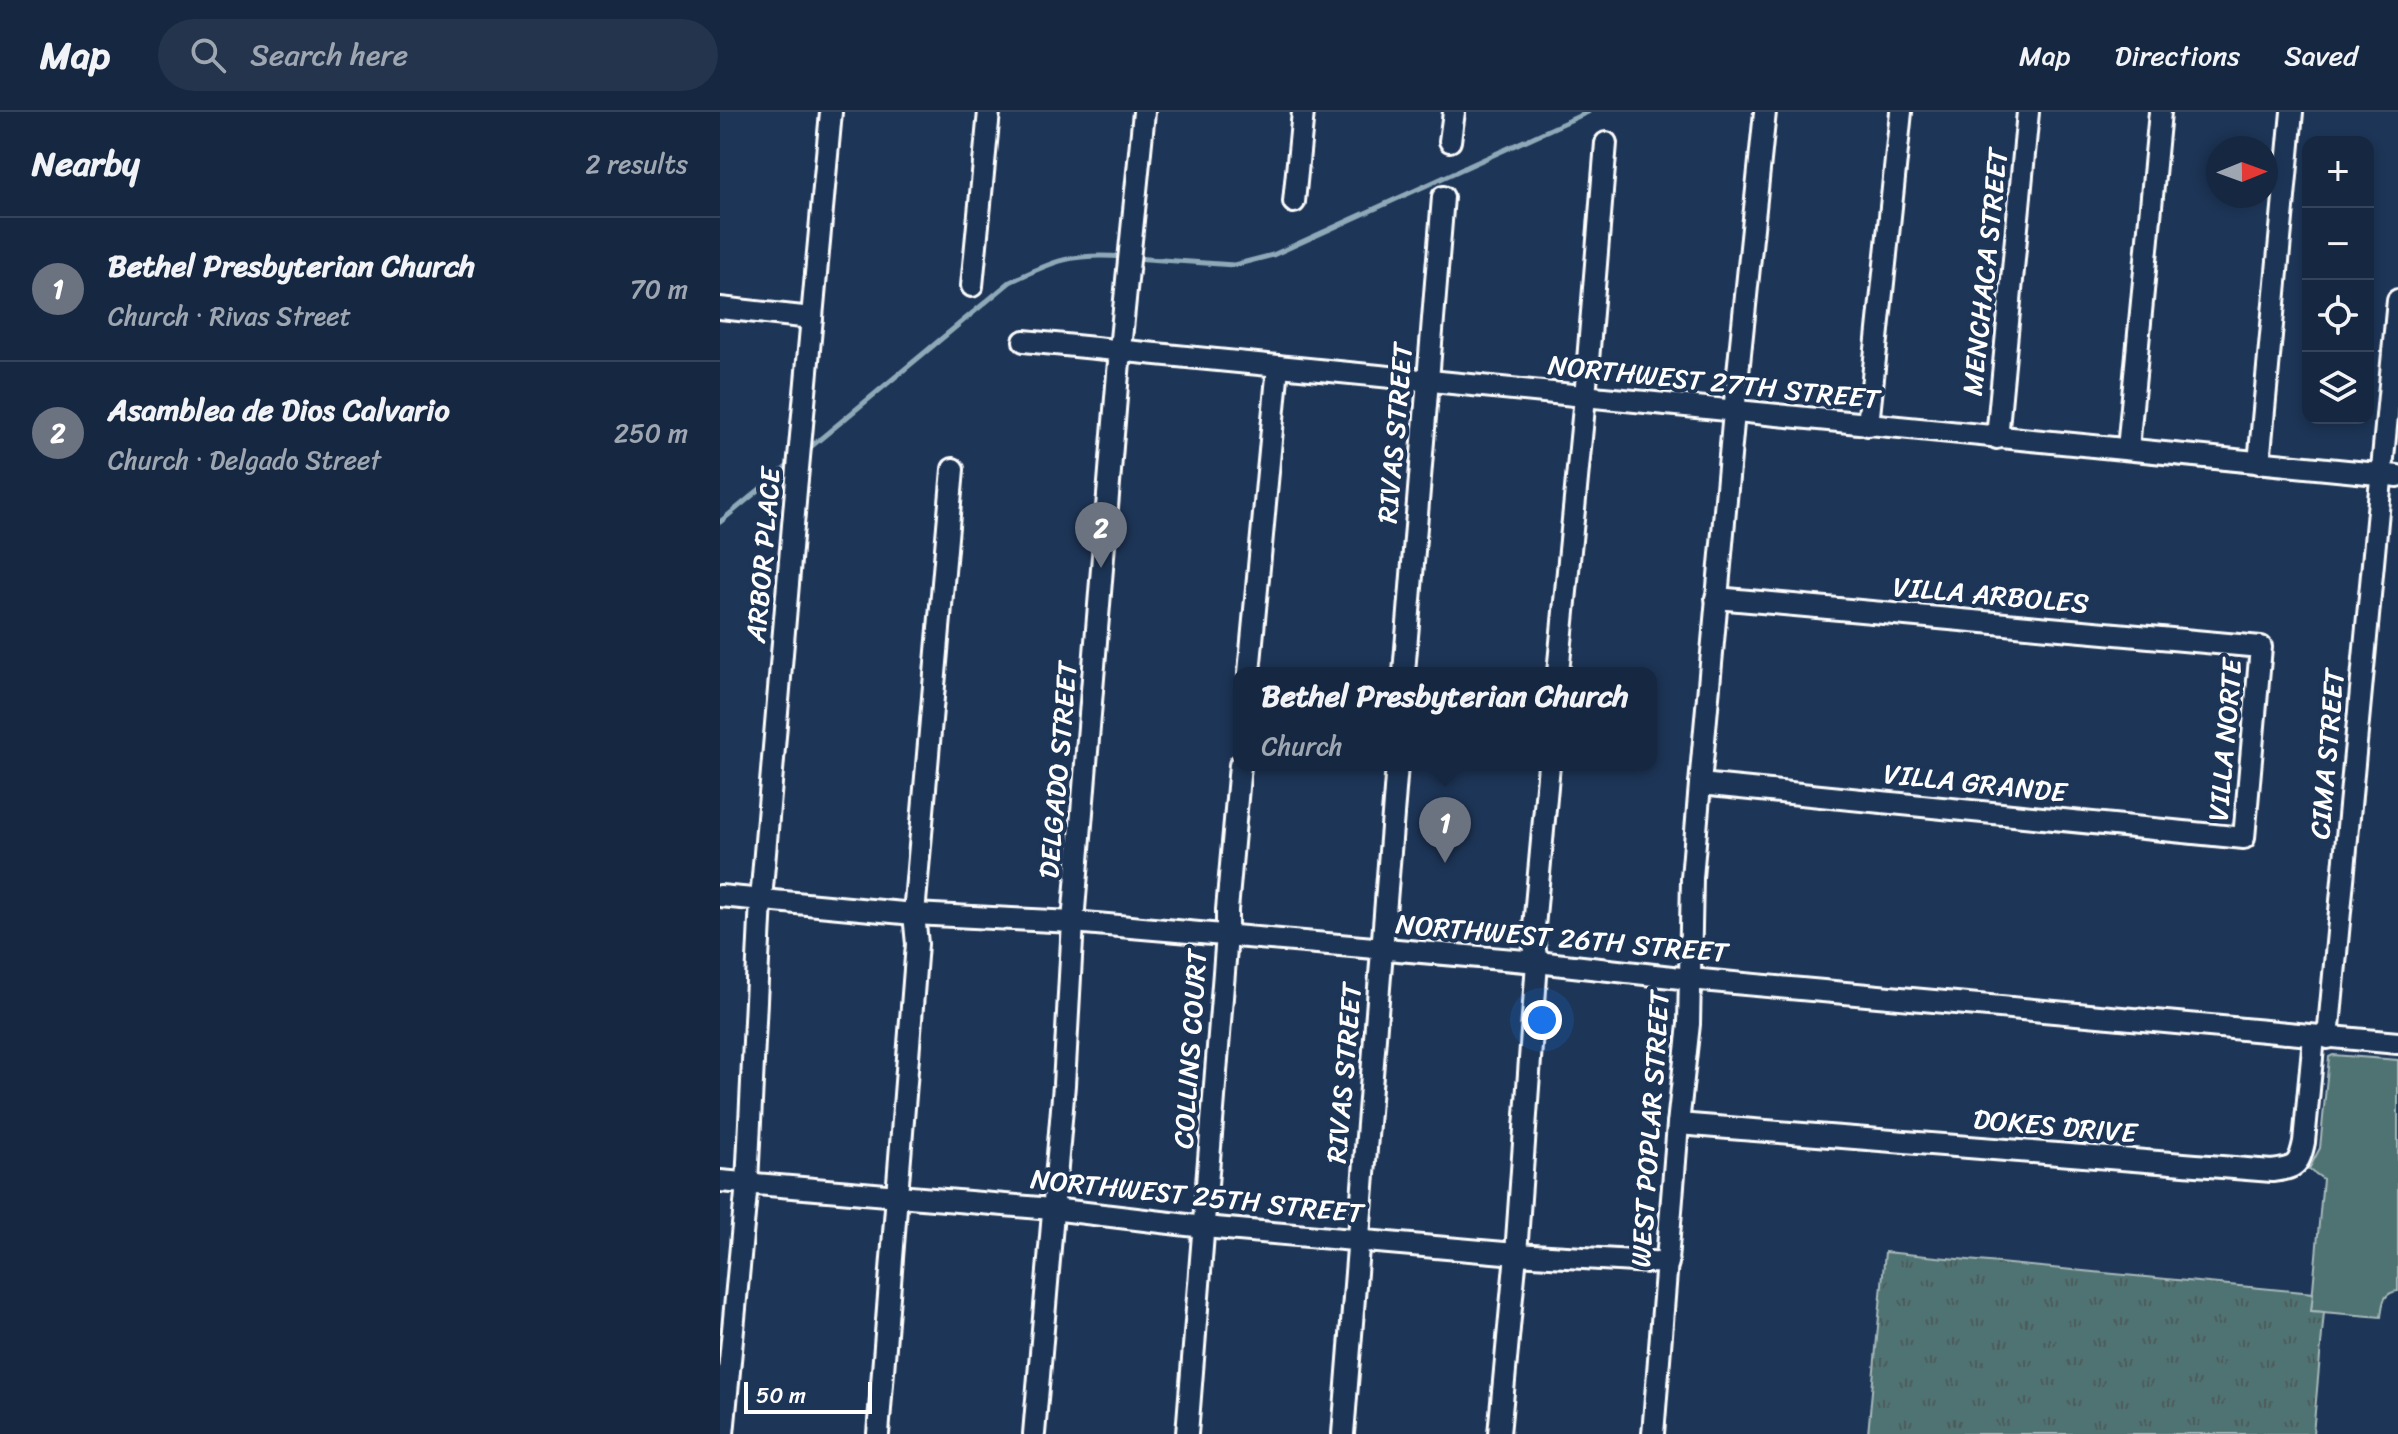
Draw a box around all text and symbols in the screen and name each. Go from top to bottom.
search box [158,19,718,91]
text: Map [40,22,110,89]
text: Search here [250,28,408,82]
text: Map [2019,31,2071,80]
text: Directions [2115,31,2240,80]
text: Saved [2284,31,2358,80]
icon: search [186,33,230,77]
text: Nearby [32,134,140,194]
north arrow [2206,136,2278,208]
map controls [2302,136,2374,424]
button: + [2302,136,2374,208]
text: 2 results [586,141,688,187]
street label: MENCHACA STREET [1948,144,2023,398]
button: − [2302,208,2374,280]
text: Bethel Presbyterian Church [108,239,475,293]
text: 1 [52,266,64,312]
text: 70 m [630,266,688,312]
button: locate [2302,280,2374,352]
text: Church · Rivas Street [108,293,351,339]
street label: RIVAS STREET [1363,339,1427,525]
street label: NORTHWEST 27TH STREET [1546,340,1884,424]
button: layers [2302,352,2374,424]
text: Asamblea de Dios Calvario [108,383,450,437]
text: 2 [50,410,66,456]
text: 250 m [614,410,688,456]
text: Church · Delgado Street [108,437,381,483]
street label: ARBOR PLACE [731,464,795,646]
pin: 2 [1075,502,1127,568]
street label: VILLA ARBOLES [1891,562,2091,628]
street label: VILLA NORTE [2193,655,2257,823]
street label: DELGADO STREET [1024,657,1092,880]
street label: CIMA STREET [2295,665,2359,841]
popup [1233,667,1657,771]
text: Bethel Presbyterian Church [1262,669,1628,723]
text: Church [1262,723,1343,769]
street label: VILLA GRANDE [1881,749,2070,817]
pin: 1 [1419,797,1471,863]
street label: NORTHWEST 26TH STREET [1394,899,1732,977]
street label: COLLINS COURT [1159,946,1222,1150]
street label: RIVAS STREET [1312,979,1376,1165]
street label: WEST POPLAR STREET [1616,987,1684,1269]
your location [1522,1000,1562,1040]
street label: DOKES DRIVE [1971,1094,2140,1158]
street label: NORTHWEST 25TH STREET [1028,1154,1367,1238]
text: 50 m [756,1376,806,1415]
scale bar [744,1378,872,1414]

